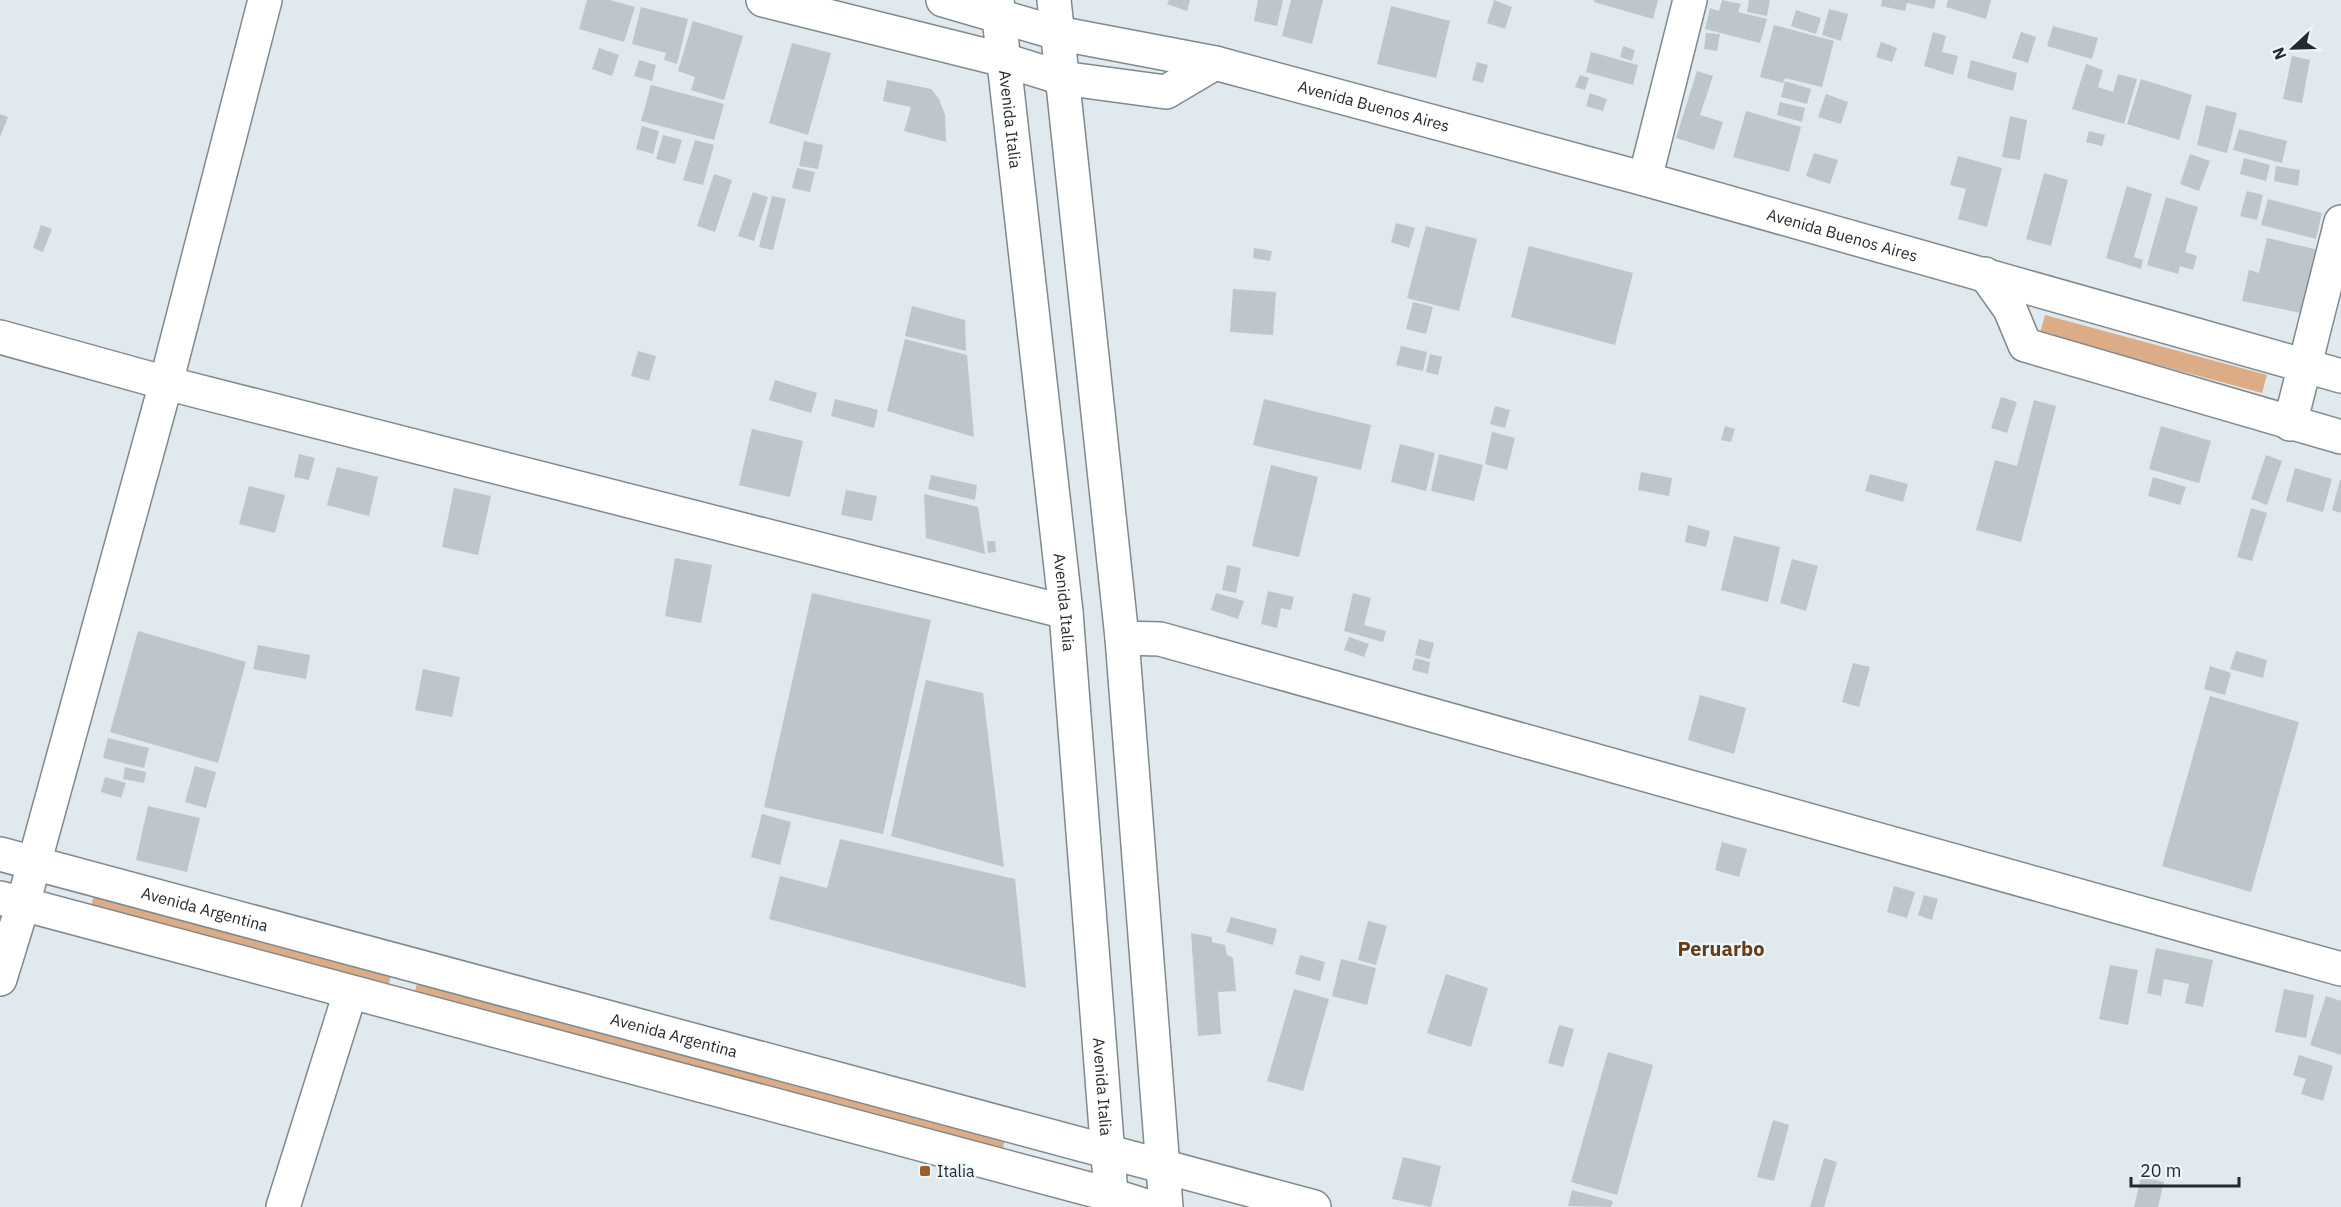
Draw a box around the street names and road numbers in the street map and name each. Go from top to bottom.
street label: Avenida Italia [995,69,1026,170]
street label: Avenida Buenos Aires [1296,76,1452,136]
street label: Avenida Buenos Aires [1765,204,1920,266]
street label: Avenida Italia [1049,552,1079,653]
street label: Avenida Argentina [139,882,271,936]
street label: Avenida Argentina [608,1009,740,1062]
street label: Avenida Italia [1089,1037,1117,1137]

